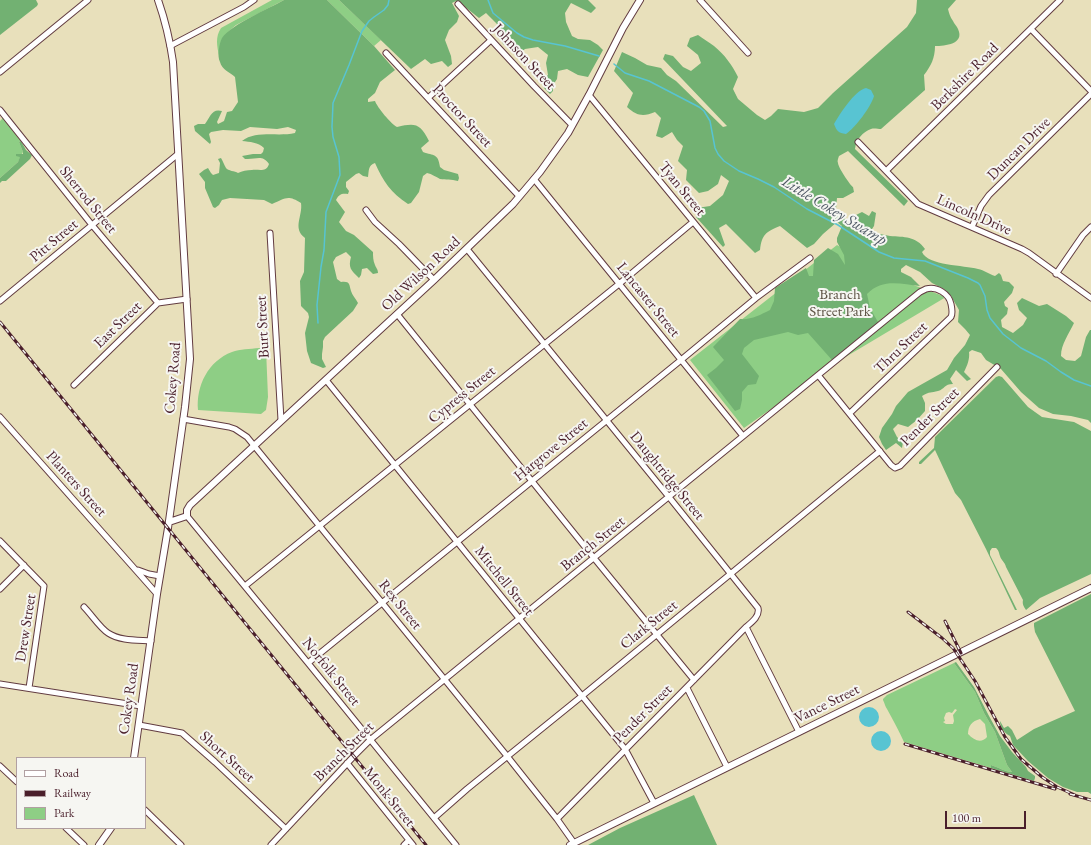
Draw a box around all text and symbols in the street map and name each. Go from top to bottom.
street label: Johnson Street [489,20,559,94]
street label: Berkshire Road [927,39,1003,115]
street label: Proctor Street [428,81,496,151]
street label: Duncan Drive [984,114,1054,184]
street label: Tyan Street [655,158,709,220]
street label: Sherrod Street [55,163,121,237]
water label: Little Cokey Swamp [778,172,890,250]
street label: Lincoln Drive [934,191,1014,239]
street label: Pitt Street [26,216,82,266]
street label: Old Wilson Road [378,233,464,315]
street label: Lancaster Street [612,259,684,341]
park label: Branch Street Park [809,286,871,321]
street label: Burt Street [252,295,274,359]
street label: East Street [90,298,146,352]
street label: Thru Street [871,318,931,378]
street label: Cokey Road [161,342,185,414]
street label: Cypress Street [425,362,499,428]
street label: Pender Street [897,384,963,450]
street label: Hargrove Street [510,415,592,485]
street label: Daughtridge Street [626,428,708,524]
street label: Planters Street [42,447,110,521]
street label: Branch Street [557,513,629,575]
street label: Mitchell Street [470,542,538,620]
street label: Rex Street [375,577,425,633]
street label: Drew Street [12,593,40,663]
street label: Clark Street [617,597,681,653]
street label: Norfolk Street [298,634,364,710]
street label: Cokey Road [115,662,143,736]
street label: Pender Street [610,681,676,747]
street label: Vance Street [792,681,862,727]
street label: Branch Street [310,718,378,786]
street label: Short Street [196,728,258,786]
legend [16,757,146,829]
street label: Monk Street [359,764,419,830]
text: Road [54,765,79,781]
text: Railway [54,785,91,801]
scale bar [947,803,1028,829]
text: Park [54,805,74,821]
text: 100 m [952,810,981,826]

